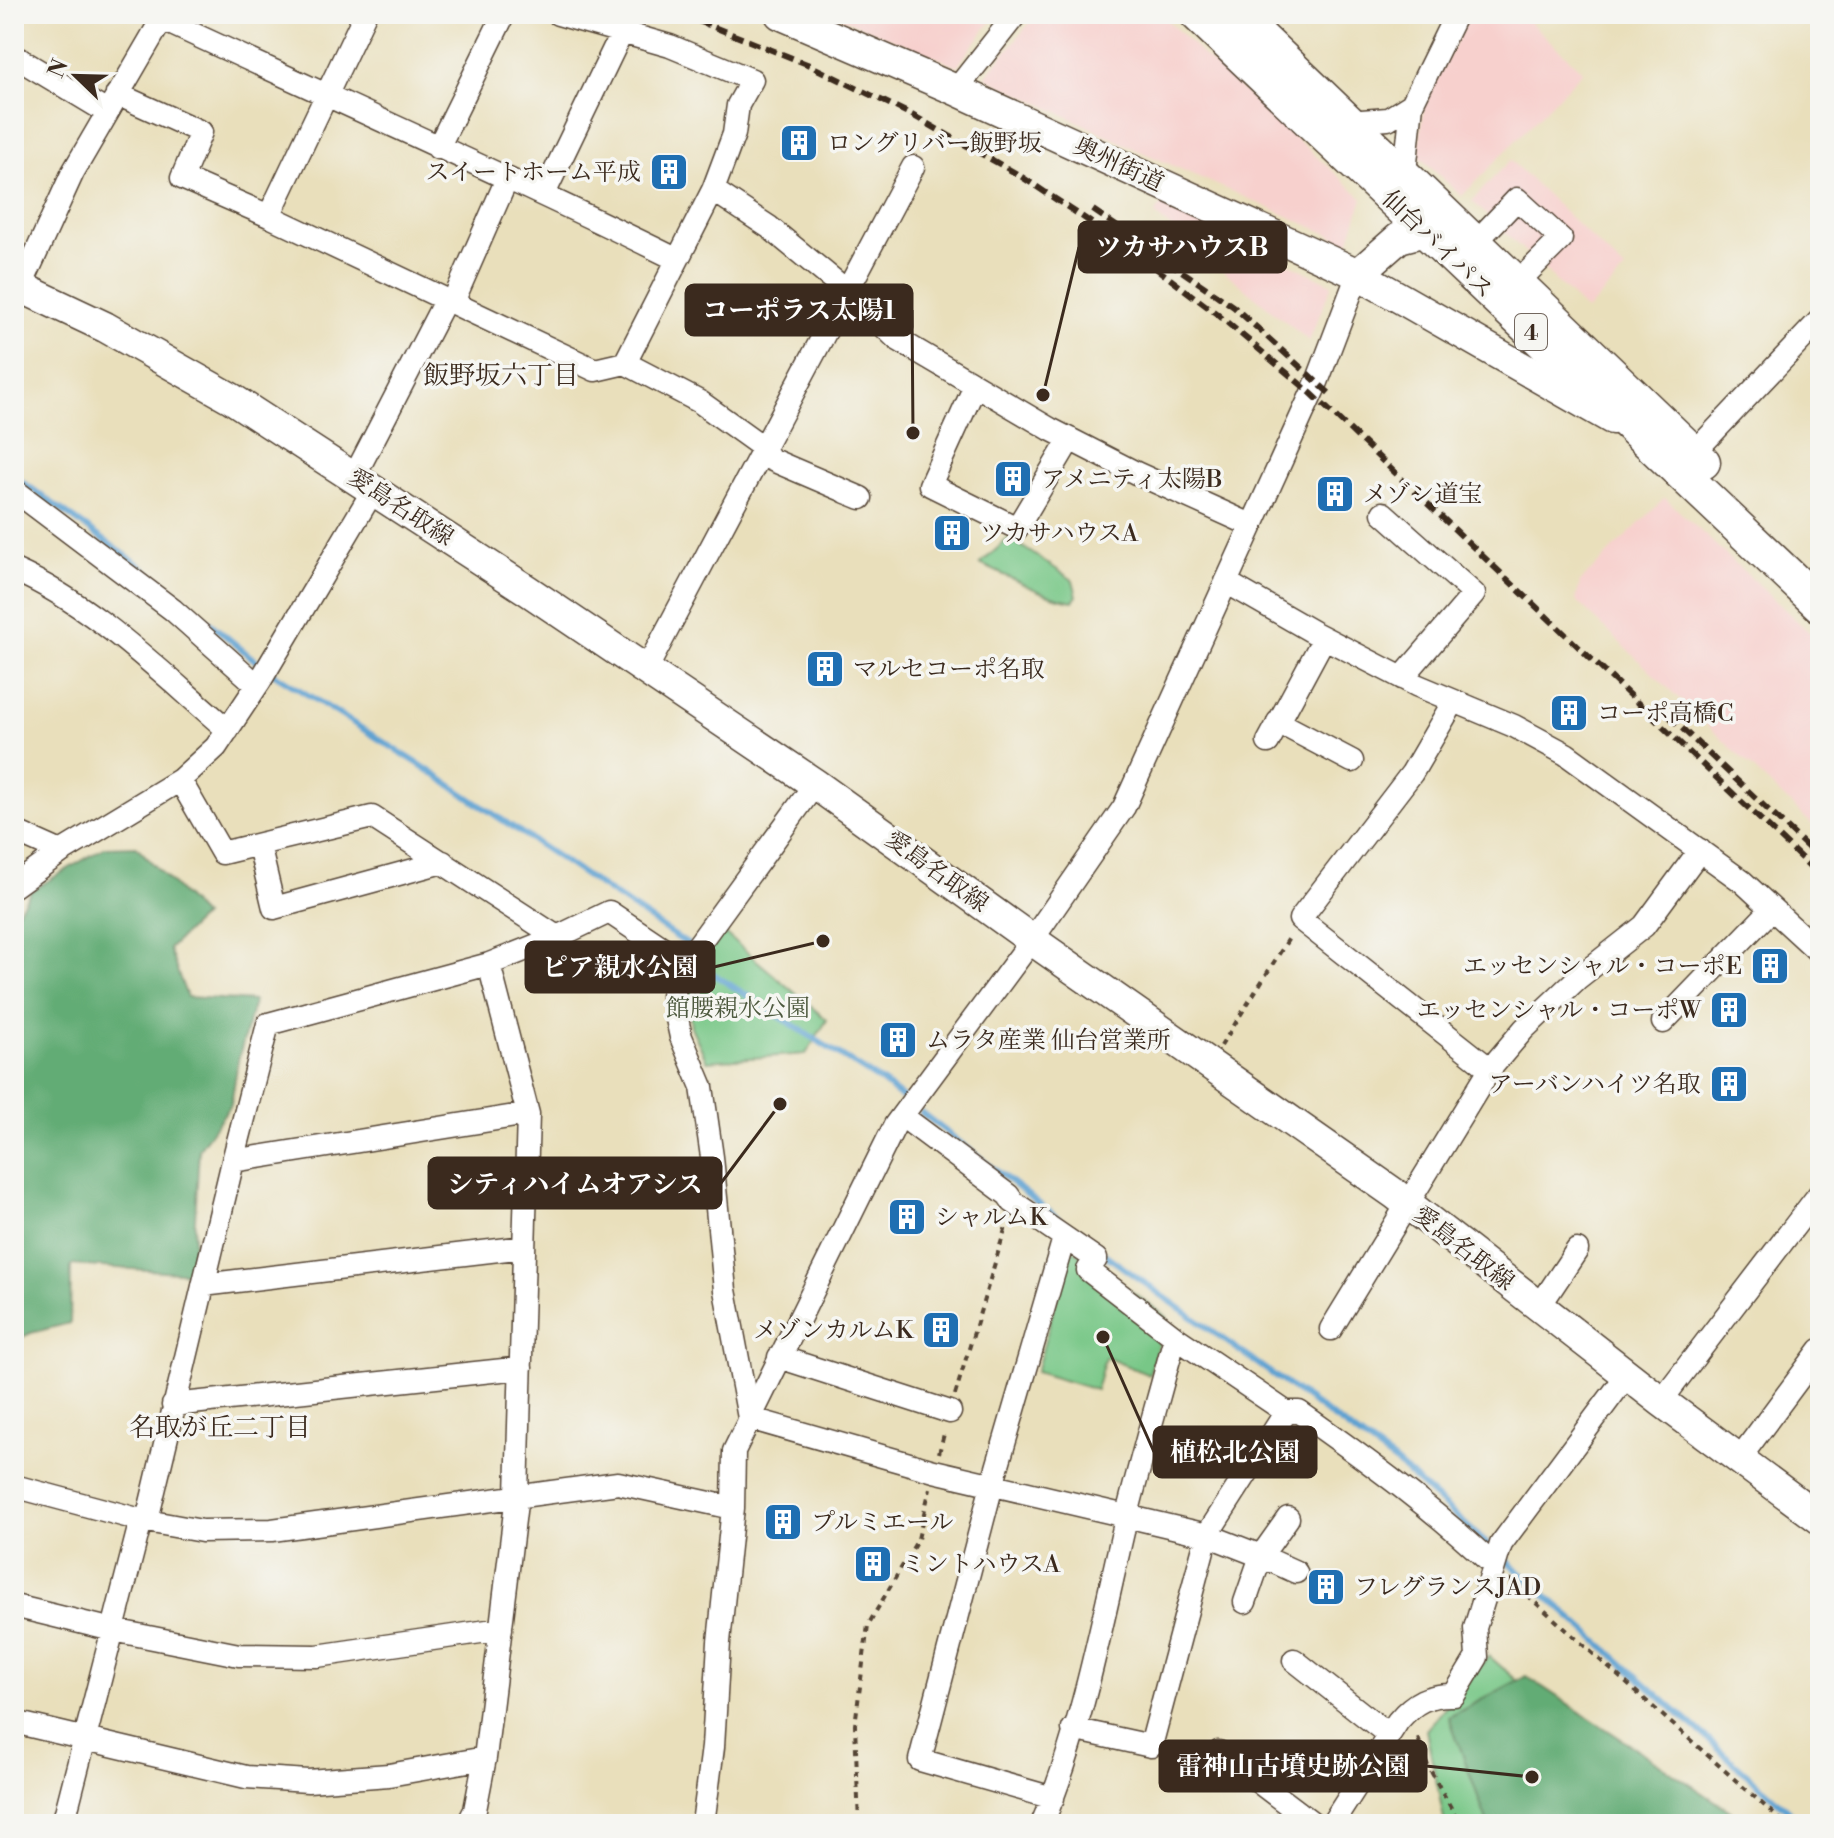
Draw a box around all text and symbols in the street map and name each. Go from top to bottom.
north arrow [36,36,116,116]
text: N [43,55,75,82]
building icon: ロングリバー飯野坂 [778,122,820,164]
place label: ロングリバー飯野坂 [827,129,1042,159]
street label: 奥州街道 [1069,131,1168,199]
building icon: スイートホーム平成 [648,151,690,193]
place label: スイートホーム平成 [425,158,641,188]
street label: 仙台バイパス [1375,184,1499,305]
callout: ツカサハウスB [1079,222,1286,272]
text: ツカサハウスB [1095,232,1269,264]
callout: コーポラス太陽1 [686,285,912,335]
text: コーポラス太陽1 [702,295,896,327]
road number: 4 [1515,314,1547,350]
district label: 飯野坂六丁目 [423,360,579,392]
building icon: アメニティ太陽B [992,458,1034,500]
street label: 愛島名取線 [342,463,459,553]
place label: アメニティ太陽B [1041,465,1223,495]
building icon: メゾン道宝 [1314,473,1356,515]
place label: メゾン道宝 [1363,480,1482,510]
building icon: ツカサハウスA [931,512,973,554]
place label: ツカサハウスA [980,519,1139,549]
building icon: マルセコーポ名取 [804,648,846,690]
place label: マルセコーポ名取 [853,655,1045,685]
building icon: コーポ高橋C [1548,692,1590,734]
place label: コーポ高橋C [1597,699,1734,729]
street label: 愛島名取線 [879,824,994,919]
callout: ピア親水公園 [526,942,714,992]
building icon: エッセンシャル・コーポE [1749,945,1791,987]
text: ピア親水公園 [542,952,698,984]
place label: エッセンシャル・コーポE [1463,952,1742,982]
building icon: エッセンシャル・コーポW [1708,989,1750,1031]
park label: 館腰親水公園 [666,994,810,1024]
place label: エッセンシャル・コーポW [1417,996,1702,1026]
building icon: ムラタ産業 仙台営業所 [877,1019,919,1061]
place label: ムラタ産業 仙台営業所 [926,1026,1171,1056]
building icon: アーバンハイツ名取 [1708,1063,1750,1105]
place label: アーバンハイツ名取 [1489,1070,1701,1100]
callout: シティハイムオアシス [429,1158,721,1208]
text: シティハイムオアシス [447,1169,703,1201]
building icon: シャルムK [886,1196,928,1238]
street label: 愛島名取線 [1407,1200,1520,1298]
place label: シャルムK [935,1203,1049,1233]
building icon: メゾンカルムK [920,1309,962,1351]
place label: メゾンカルムK [753,1316,914,1346]
district label: 名取が丘二丁目 [129,1412,311,1444]
callout: 植松北公園 [1154,1427,1316,1477]
text: 植松北公園 [1170,1437,1300,1469]
building icon: プルミエール [762,1501,804,1543]
place label: プルミエール [811,1508,954,1538]
building icon: ミントハウスA [852,1543,894,1585]
place label: ミントハウスA [901,1550,1061,1580]
building icon: フレグランスJAD [1305,1566,1347,1608]
place label: フレグランスJAD [1354,1573,1541,1603]
callout: 雷神山古墳史跡公園 [1160,1741,1426,1791]
text: 雷神山古墳史跡公園 [1176,1751,1410,1783]

